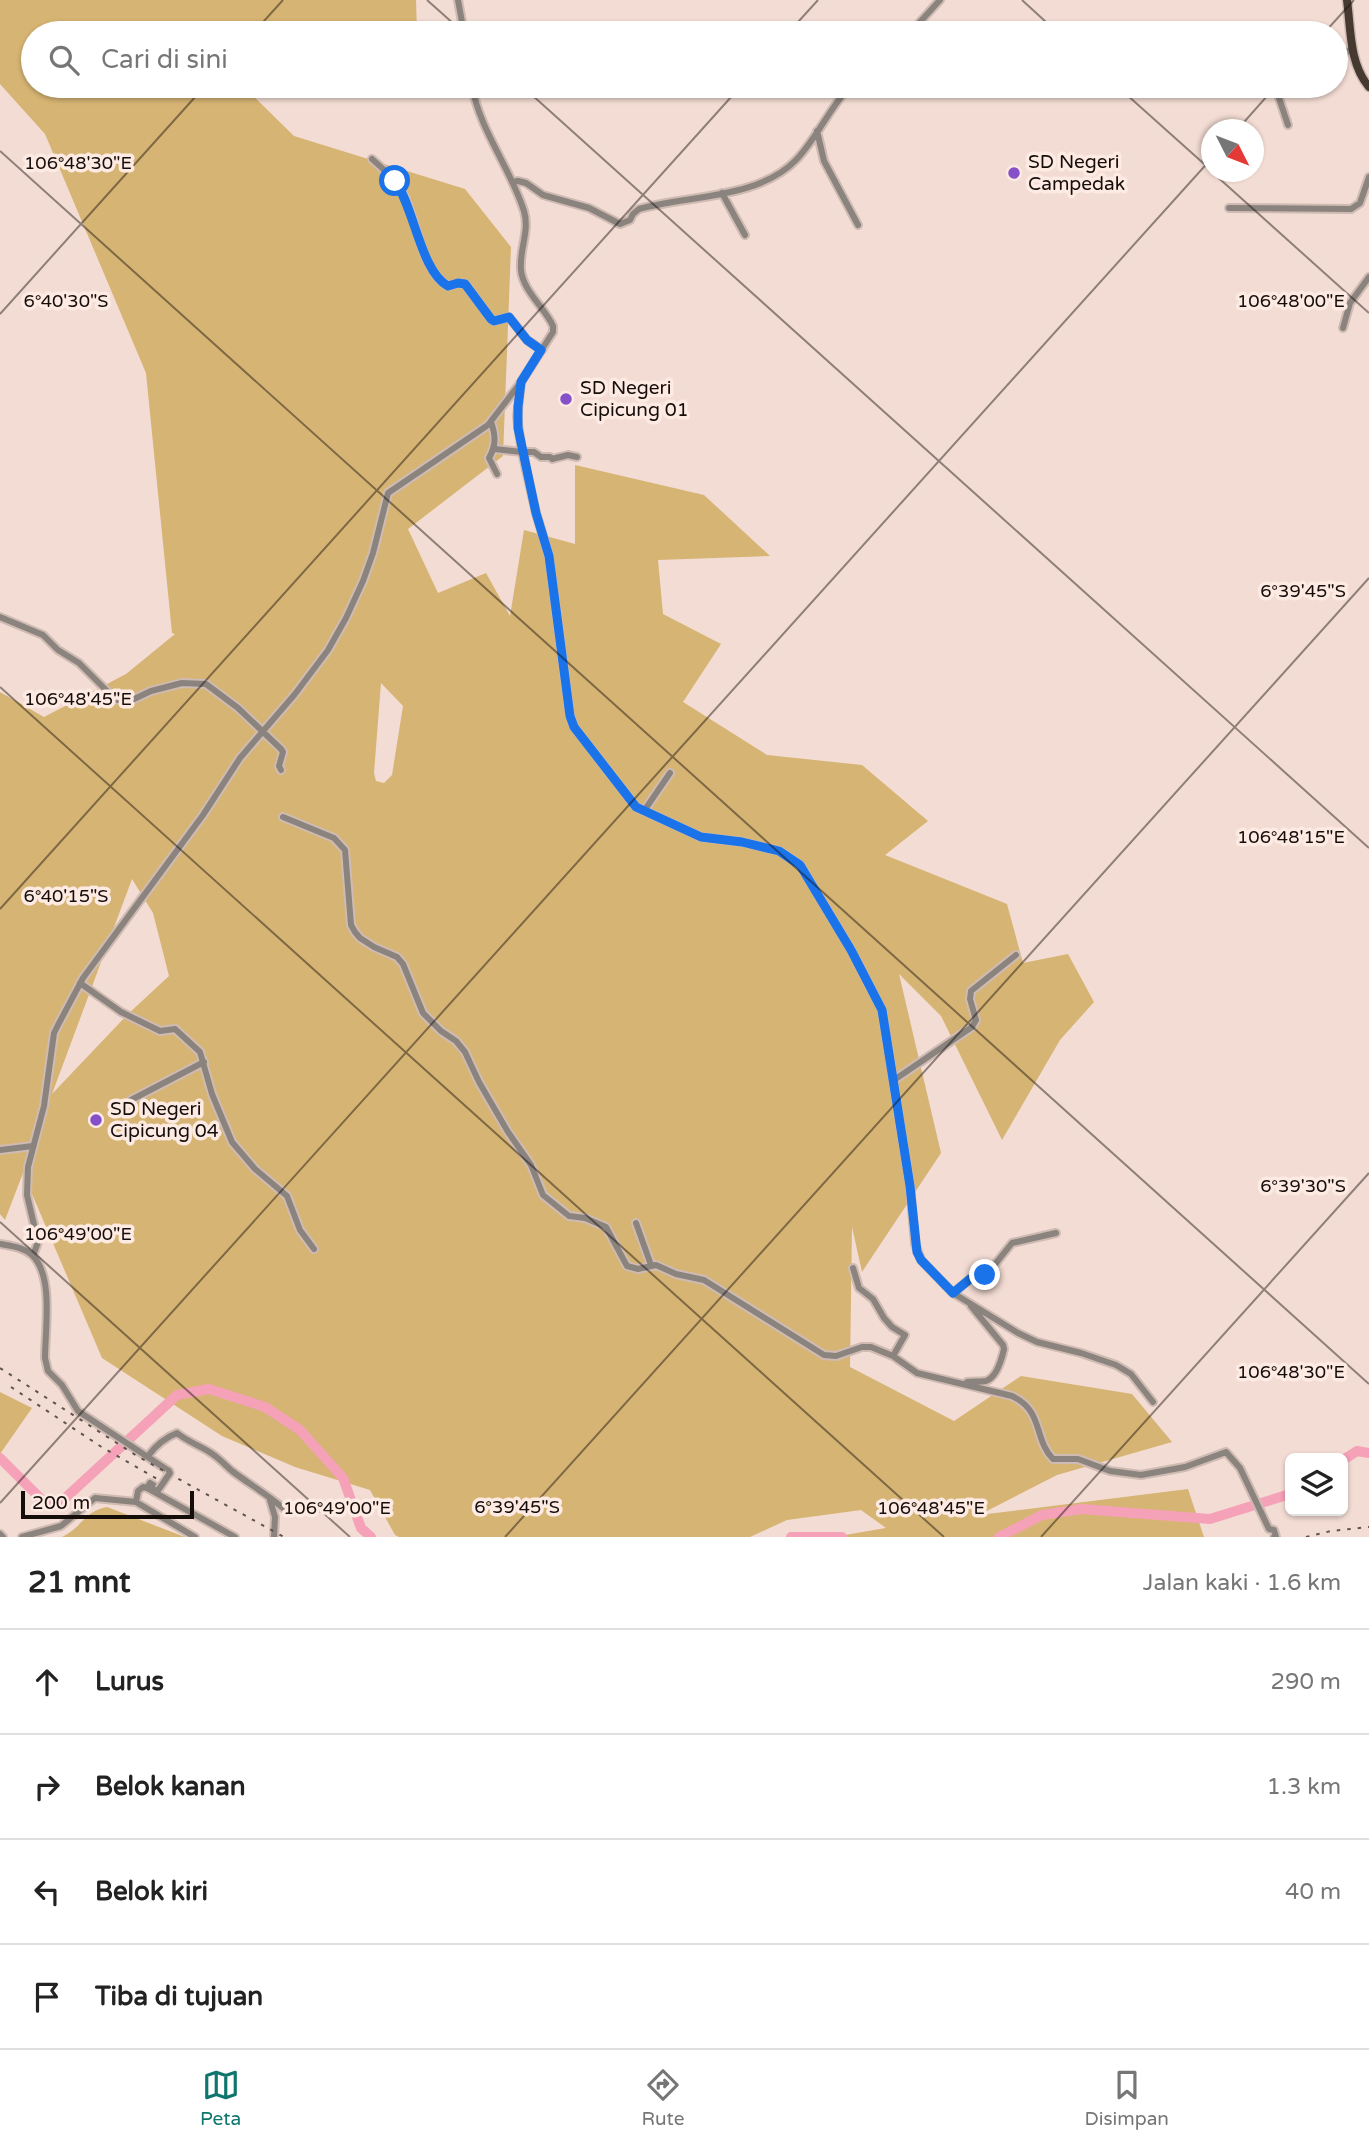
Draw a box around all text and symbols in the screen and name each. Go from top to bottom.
search box [21,21,1348,98]
icon: search [45,41,83,79]
text: Cari di sini [101,44,228,75]
north arrow [1201,119,1264,182]
place label: SD Negeri Campedak [1028,151,1125,195]
text: 106°48'30"E [24,152,132,174]
route start [379,165,410,196]
marker: SD Negeri Campedak [1006,165,1022,181]
text: 6°40'30"S [24,290,108,312]
text: 106°48'00"E [1237,290,1345,312]
place label: SD Negeri Cipicung 01 [580,377,689,421]
marker: SD Negeri Cipicung 01 [558,391,574,407]
text: 6°39'45"S [1260,580,1346,602]
text: 106°48'45"E [24,688,132,710]
text: 106°48'15"E [1237,826,1345,848]
text: 6°40'15"S [24,885,108,907]
place label: SD Negeri Cipicung 04 [110,1098,219,1142]
marker: SD Negeri Cipicung 04 [88,1112,104,1128]
text: 6°39'30"S [1260,1175,1346,1197]
text: 106°49'00"E [24,1223,132,1245]
route end [969,1259,1000,1290]
text: 106°48'30"E [1237,1361,1345,1383]
map controls [1285,1453,1348,1516]
button: layers [1285,1453,1348,1516]
scale bar [21,1488,194,1520]
text: 200 m [32,1492,90,1514]
text: 6°39'45"S [474,1496,560,1518]
text: 106°49'00"E [283,1497,391,1519]
text: 106°48'45"E [877,1497,985,1519]
text: 21 mnt [28,1564,130,1601]
text: Jalan kaki · 1.6 km [1143,1569,1341,1597]
icon: ahead [28,1663,66,1701]
text: Lurus [95,1666,164,1697]
text: 290 m [1271,1668,1341,1696]
icon: right [28,1768,66,1806]
text: Belok kanan [95,1771,246,1802]
text: 1.3 km [1267,1773,1341,1801]
icon: left [28,1873,66,1911]
text: Belok kiri [95,1876,208,1907]
text: 40 m [1285,1878,1341,1906]
icon: arrive [28,1978,66,2016]
text: Tiba di tujuan [95,1981,263,2012]
tab: Peta [200,2066,241,2130]
tab: Rute [641,2066,684,2130]
tab: Disimpan [1085,2066,1169,2130]

